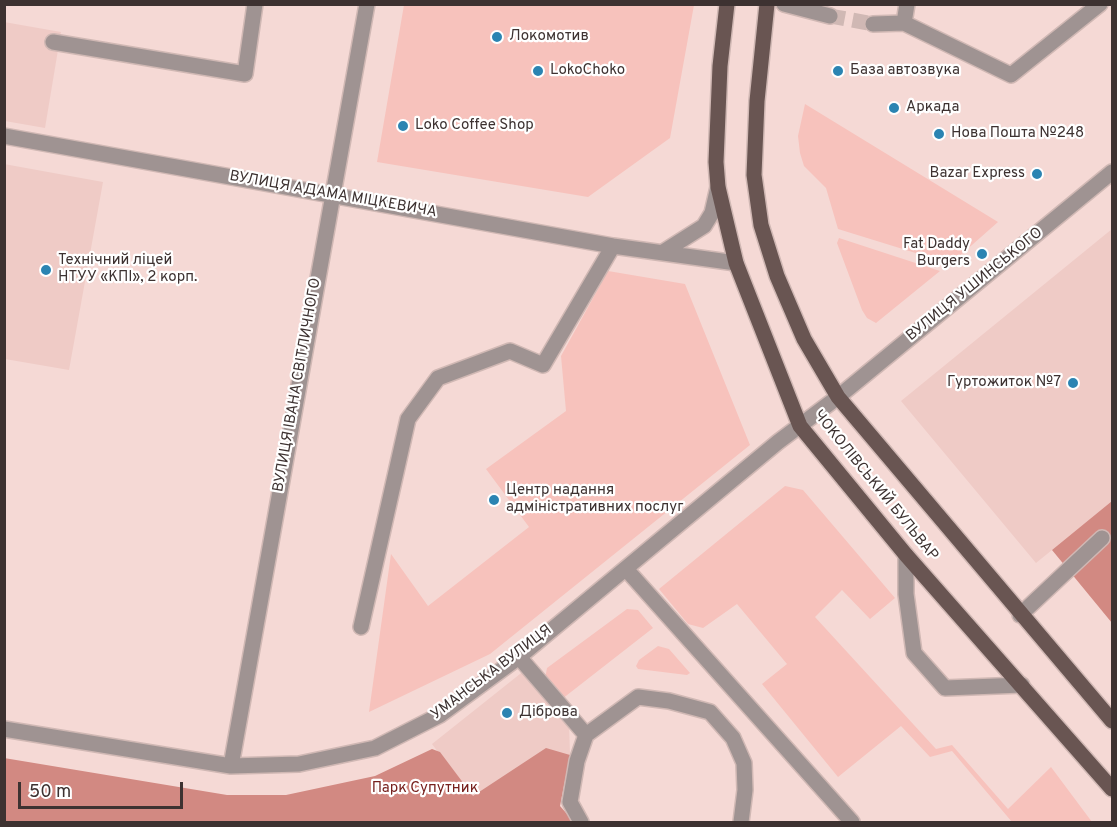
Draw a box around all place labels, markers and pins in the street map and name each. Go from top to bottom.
place label: Локомотив [509,28,589,46]
marker: Локомотив [490,30,504,44]
place label: LokoChoko [550,62,625,80]
place label: База автозвука [850,62,960,80]
marker: LokoChoko [531,64,545,78]
marker: База автозвука [831,64,845,78]
place label: Аркада [906,99,959,117]
marker: Аркада [887,101,901,115]
place label: Loko Coffee Shop [415,117,534,135]
marker: Loko Coffee Shop [396,119,410,133]
place label: Нова Пошта №248 [951,125,1084,143]
marker: Нова Пошта №248 [932,127,946,141]
place label: Bazar Express [929,165,1025,183]
marker: Bazar Express [1030,167,1044,181]
place label: Fat Daddy Burgers [903,236,970,271]
marker: Fat Daddy Burgers [975,247,989,261]
place label: Технічний ліцей НТУУ «КПІ», 2 корп. [58,252,197,287]
marker: Технічний ліцей НТУУ «КПІ», 2 корп. [39,263,53,277]
place label: Гуртожиток №7 [947,374,1061,392]
marker: Гуртожиток №7 [1066,376,1080,390]
place label: Центр надання адміністративних послуг [506,482,684,517]
marker: Центр надання адміністративних послуг [487,493,501,507]
place label: Діброва [519,704,578,722]
marker: Діброва [500,706,514,720]

